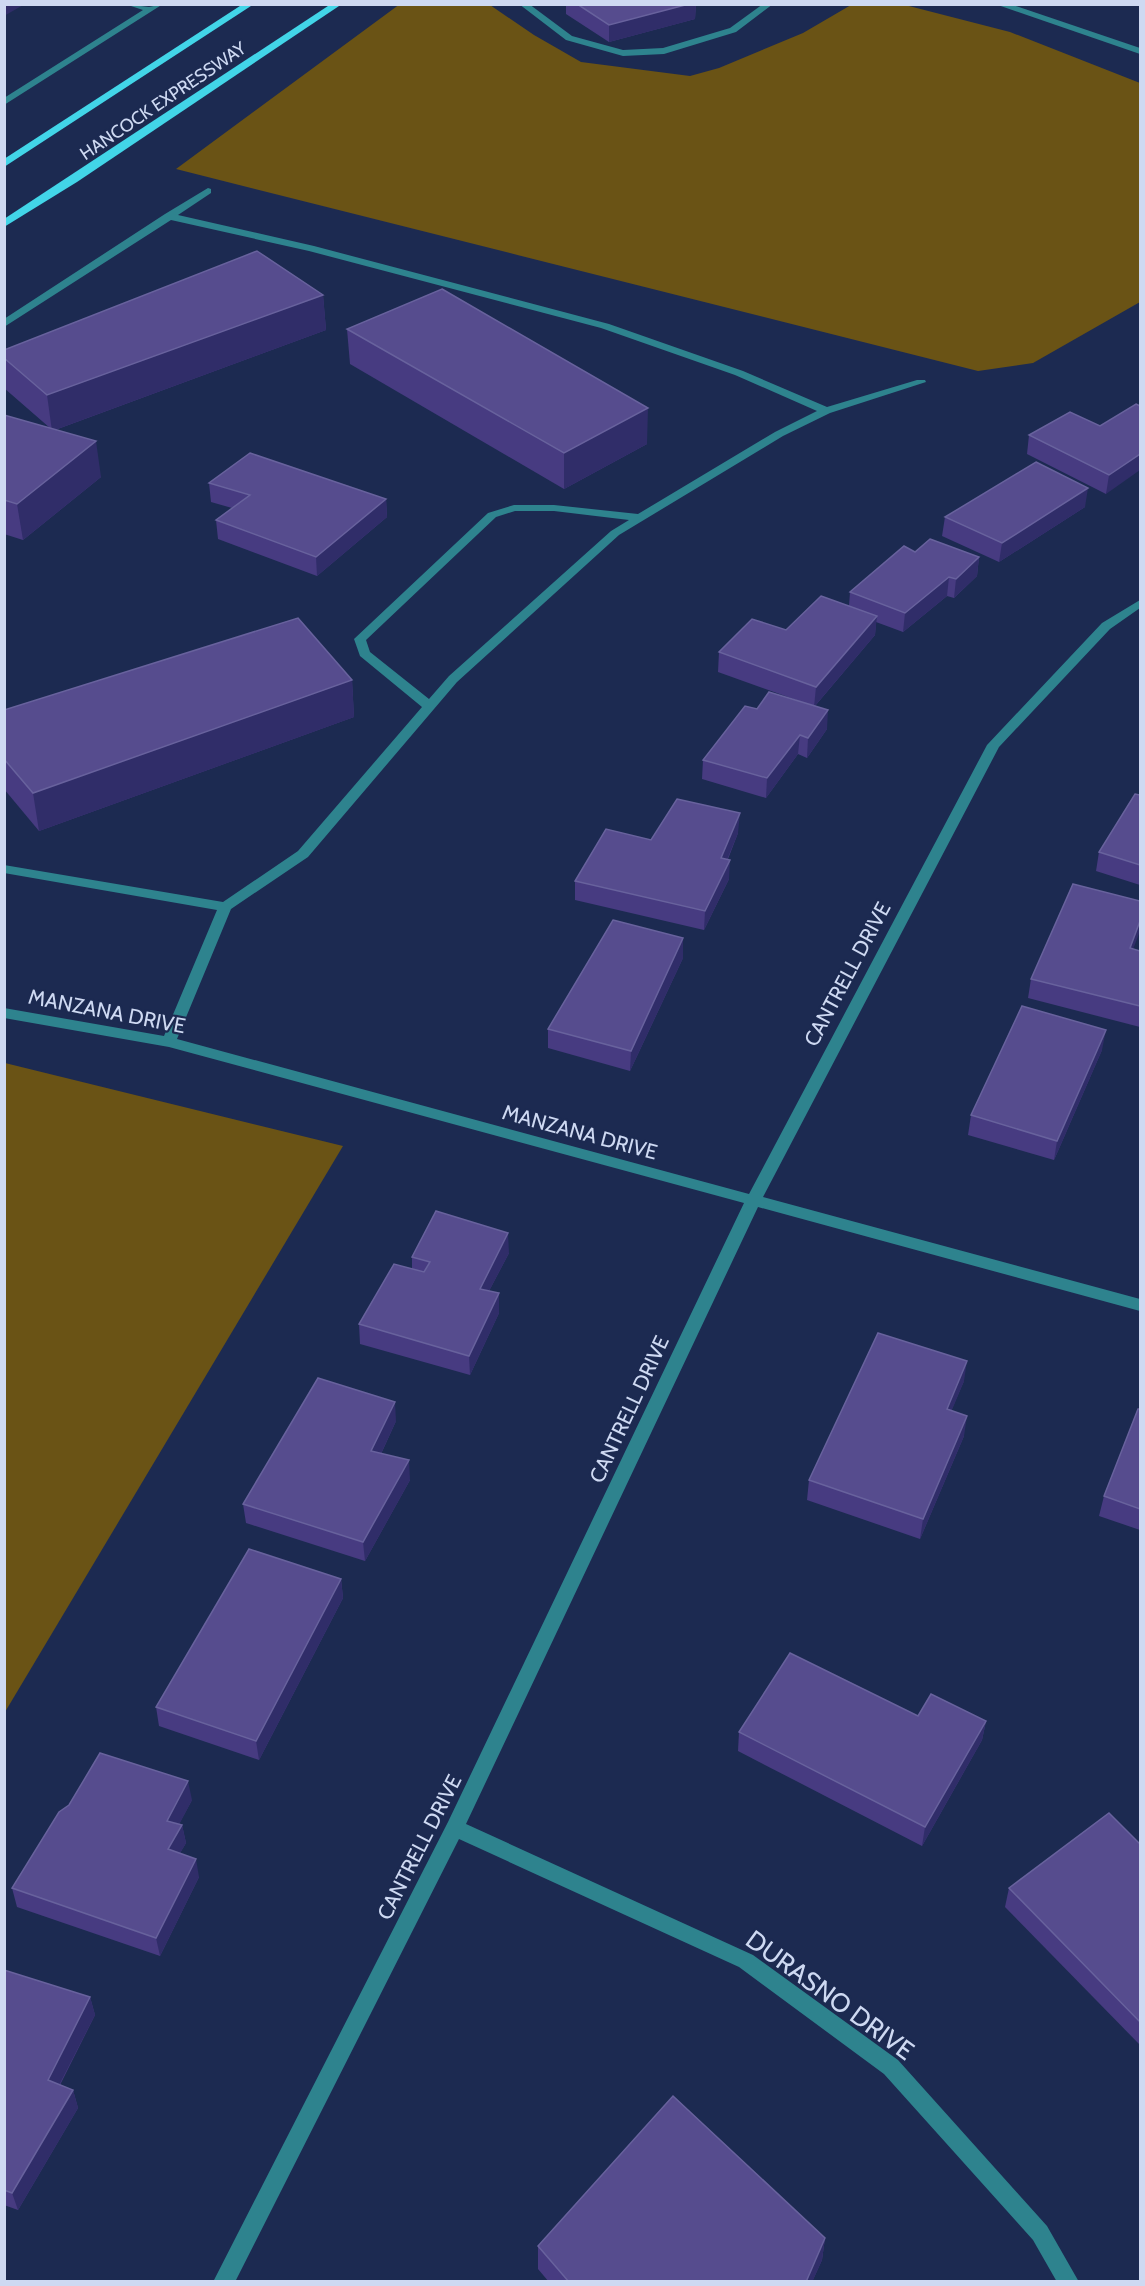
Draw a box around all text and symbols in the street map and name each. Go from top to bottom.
street label: HANCOCK EXPRESSWAY [76,37,251,165]
street label: CANTRELL DRIVE [798,898,896,1050]
street label: MANZANA DRIVE [26,984,188,1038]
street label: MANZANA DRIVE [500,1099,660,1165]
street label: CANTRELL DRIVE [584,1331,674,1487]
street label: CANTRELL DRIVE [372,1770,466,1924]
street label: DURASNO DRIVE [740,1923,920,2067]

